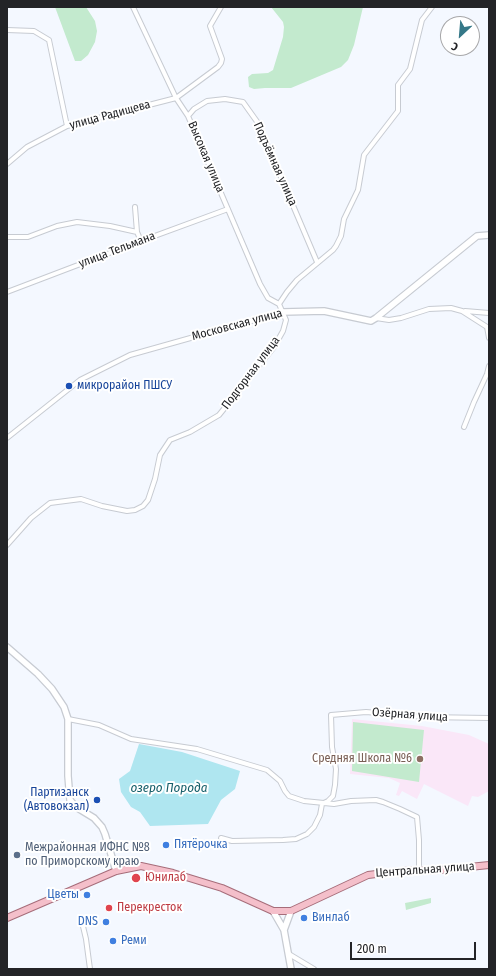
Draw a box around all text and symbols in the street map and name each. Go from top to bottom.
north arrow [440,16,480,56]
text: С [450,39,460,53]
street label: улица Радищева [68,97,152,133]
street label: Высокая улица [185,119,227,195]
street label: Подъёмная улица [250,120,300,208]
street label: улица Тельмана [77,229,157,271]
street label: Московская улица [190,306,284,344]
street label: Подгорная улица [219,334,283,412]
place label: микрорайон ПШСУ [77,379,172,393]
marker: микрорайон ПШСУ [64,381,74,391]
street label: Озёрная улица [372,705,448,725]
place label: Средняя Школа №6 [312,752,412,766]
marker: Средняя Школа №6 [415,754,425,764]
water label: озеро Порода [131,780,207,796]
place label: Партизанск (Автовокзал) [24,786,89,814]
marker: Партизанск (Автовокзал) [92,795,102,805]
place label: Пятёрочка [174,838,228,852]
marker: Пятёрочка [161,840,171,850]
place label: Межрайонная ИФНС №8 по Приморскому краю [25,841,150,869]
marker: Межрайонная ИФНС №8 по Приморскому краю [12,850,22,860]
street label: Центральная улица [375,859,475,881]
place label: Юнилаб [145,871,186,885]
marker: Юнилаб [130,872,142,884]
place label: Цветы [47,888,79,902]
marker: Цветы [82,890,92,900]
place label: Перекресток [117,901,182,915]
marker: Перекресток [104,903,114,913]
place label: Винлаб [312,911,350,925]
marker: Винлаб [299,913,309,923]
place label: DNS [78,915,98,929]
marker: DNS [101,917,111,927]
place label: Реми [121,934,147,948]
scale bar [352,934,478,960]
marker: Реми [108,936,118,946]
text: 200 m [357,942,387,956]

